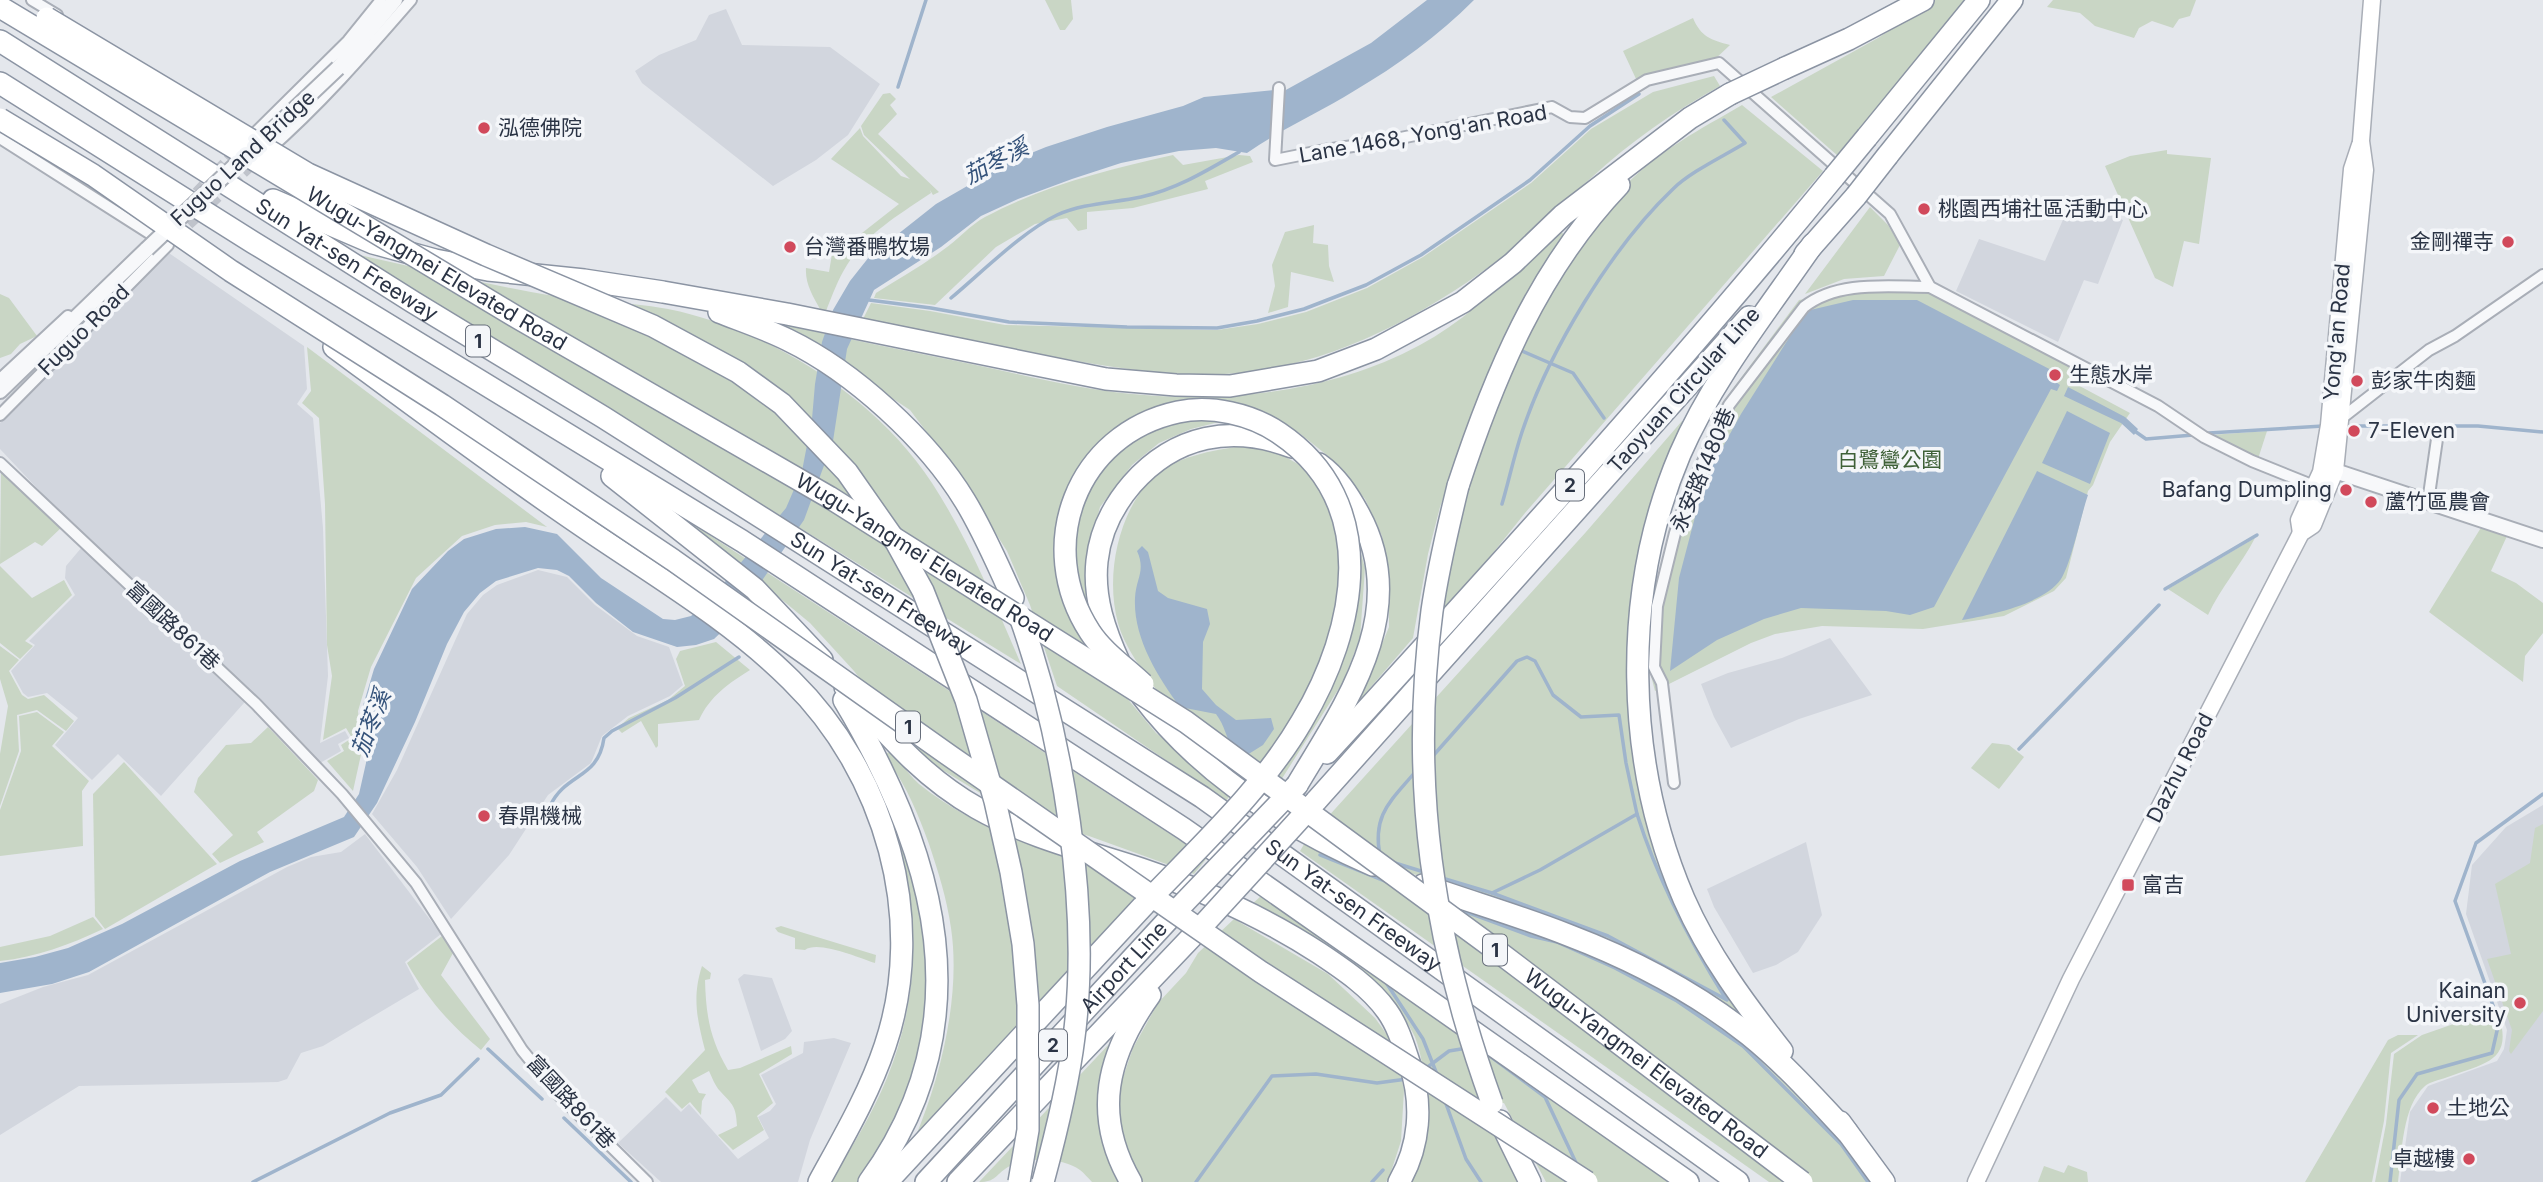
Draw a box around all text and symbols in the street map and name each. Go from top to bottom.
street label: Fuguo Land Bridge [165,84,320,231]
street label: Lane 1468, Yong'an Road [1297,99,1549,168]
place label: 泓德佛院 [498,115,582,140]
marker: 泓德佛院 [476,120,492,136]
water label: 茄苳溪 [959,131,1036,190]
street label: Wugu-Yangmei Elevated Road [302,181,571,355]
street label: Sun Yat-sen Freeway [251,193,443,326]
place label: 桃園西埔社區活動中心 [1938,196,2148,221]
marker: 桃園西埔社區活動中心 [1916,201,1932,217]
place label: 金剛禪寺 [2410,229,2494,254]
place label: 台灣番鴨牧場 [804,234,930,259]
marker: 金剛禪寺 [2500,234,2516,250]
marker: 台灣番鴨牧場 [782,239,798,255]
street label: Yong'an Road [2318,262,2355,402]
street label: Fuguo Road [33,279,134,380]
street label: Taoyuan Circular Line [1602,301,1765,478]
road number: 1 [466,326,490,356]
place label: 生態水岸 [2069,362,2153,387]
marker: 生態水岸 [2047,367,2063,383]
place label: 彭家牛肉麵 [2371,368,2476,393]
marker: 彭家牛肉麵 [2349,373,2365,389]
street label: 永安路1480巷 [1665,404,1740,536]
place label: 7-Eleven [2368,418,2455,443]
marker: 7-Eleven [2346,423,2362,439]
park label: 白鷺鸞公園 [1838,447,1943,472]
street label: Wugu-Yangmei Elevated Road [792,468,1058,647]
road number: 2 [1556,470,1584,500]
place label: Bafang Dumpling [2162,477,2332,502]
marker: Bafang Dumpling [2338,482,2354,498]
place label: 蘆竹區農會 [2385,489,2490,514]
marker: 蘆竹區農會 [2363,494,2379,510]
street label: Sun Yat-sen Freeway [786,526,977,660]
street label: 富國路861巷 [121,576,225,675]
water label: 茄苳溪 [346,683,398,760]
street label: Dazhu Road [2141,709,2218,827]
road number: 1 [896,712,920,742]
place label: 春鼎機械 [498,803,582,828]
marker: 春鼎機械 [476,808,492,824]
street label: Sun Yat-sen Freeway [1261,834,1446,977]
place label: 富吉 [2142,872,2184,897]
marker: 富吉 [2120,877,2136,893]
street label: Airport Line [1075,916,1172,1018]
road number: 1 [1483,934,1507,966]
street label: Wugu-Yangmei Elevated Road [1520,963,1773,1163]
place label: Kainan University [2406,978,2506,1027]
marker: Kainan University [2512,995,2528,1011]
road number: 2 [1039,1030,1067,1060]
street label: 富國路861巷 [522,1050,621,1154]
place label: 土地公 [2447,1095,2510,1120]
marker: 土地公 [2425,1100,2441,1116]
place label: 卓越樓 [2392,1146,2455,1171]
marker: 卓越樓 [2461,1151,2477,1167]

